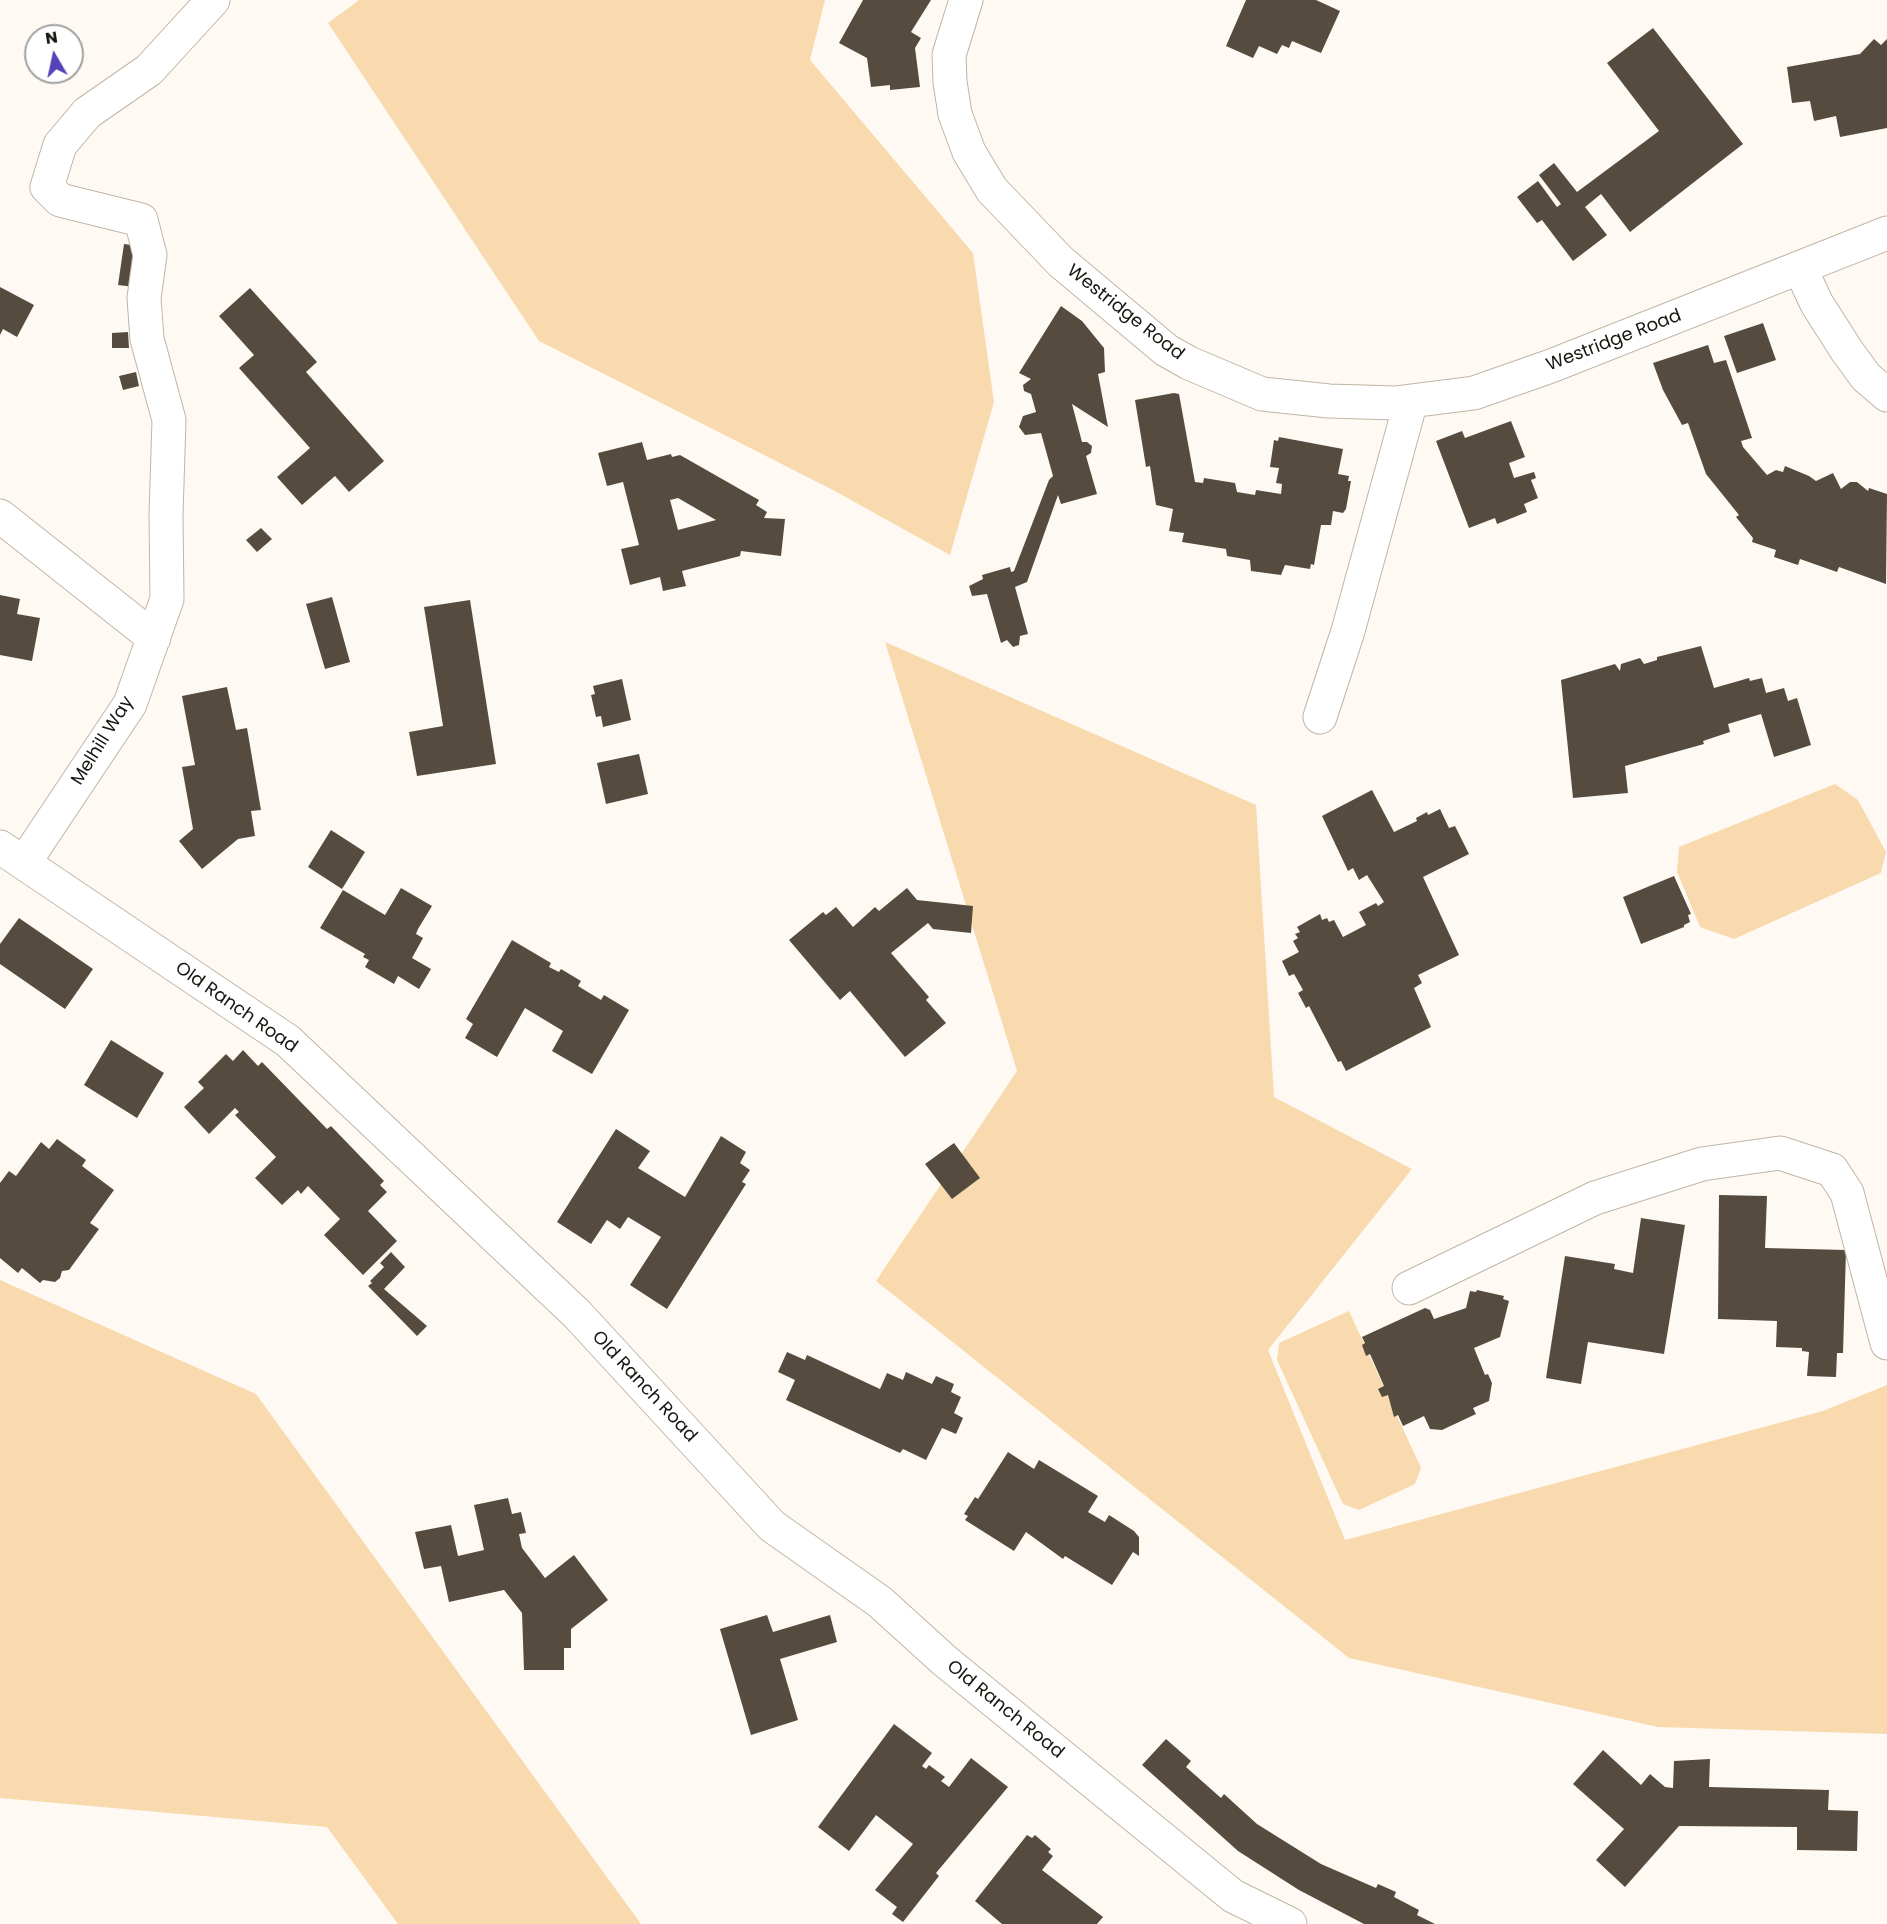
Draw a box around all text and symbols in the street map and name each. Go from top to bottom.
north arrow [24,24,84,84]
text: N [44,25,59,50]
street label: Westridge Road [1062,260,1188,366]
street label: Westridge Road [1543,305,1685,377]
street label: Melhill Way [67,693,139,789]
street label: Old Ranch Road [171,958,301,1058]
street label: Old Ranch Road [587,1327,701,1447]
street label: Old Ranch Road [942,1656,1068,1764]

